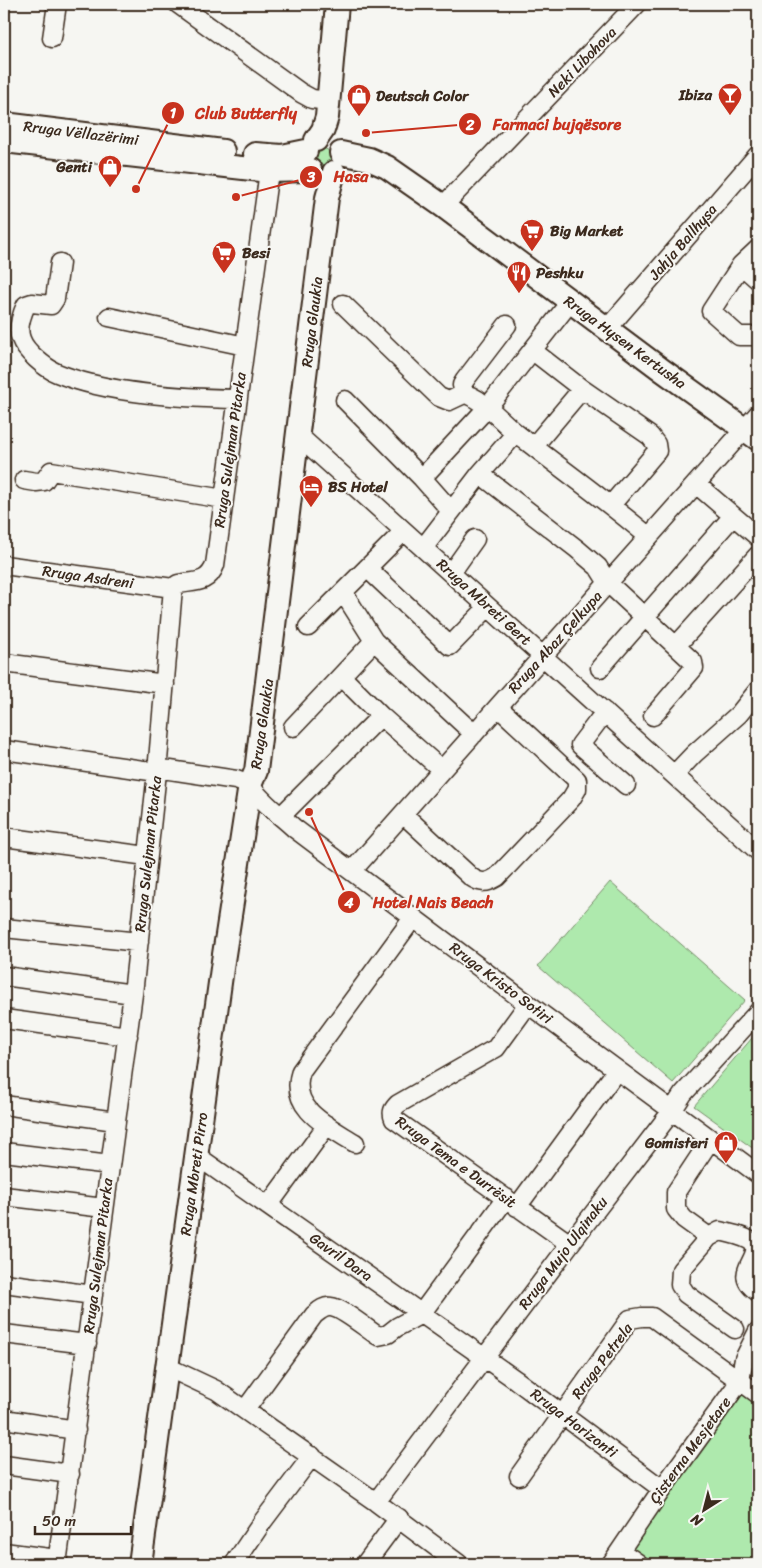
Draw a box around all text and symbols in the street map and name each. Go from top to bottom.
street label: Neki Libohova [541,20,623,104]
place label: Ibiza [678,82,712,108]
bar icon: Ibiza [717,82,743,116]
shop icon: Deutsch Color [346,83,372,117]
place label: Deutsch Color [376,83,470,109]
callout: Club Butterfly [160,97,308,128]
text: Club Butterfly [194,99,298,128]
text: 1 [170,100,177,126]
callout: Farmaci bujqësore [458,109,631,140]
text: Farmaci bujqësore [492,110,622,139]
text: 2 [465,112,475,138]
street label: Rruga Vëllazërimi [22,113,141,153]
place label: Genti [55,154,93,180]
shop icon: Genti [97,154,123,188]
callout: Hasa [298,161,378,192]
text: Hasa [333,162,369,191]
text: 3 [306,164,316,190]
street label: Jahja Ballhysa [642,197,724,287]
supermarket icon: Big Market [519,218,545,252]
place label: Big Market [550,218,624,244]
supermarket icon: Besi [211,240,237,274]
place label: Besi [242,240,271,266]
restaurant icon: Peshku [506,260,532,294]
place label: Peshku [536,260,585,286]
street label: Rruga Glaukia [294,275,331,369]
street label: Rruga Hysen Kertusha [558,288,692,396]
street label: Rruga Sulejman Pitarka [206,370,254,529]
hotel icon: BS Hotel [298,474,324,508]
place label: BS Hotel [328,474,388,500]
street label: Rruga Mbreti Gert [430,552,538,652]
street label: Rruga Asdreni [41,558,136,596]
street label: Rruga Abaz Çelkupa [501,584,609,700]
street label: Rruga Glaukia [243,677,281,771]
street label: Rruga Sulejman Pitarka [127,774,169,933]
callout: Hotel Nais Beach [337,887,503,918]
text: Hotel Nais Beach [372,888,494,917]
text: 4 [343,890,354,916]
street label: Rruga Kristo Sotiri [444,935,559,1031]
street label: Rruga Tema e Durrësit [390,1109,522,1215]
street label: Rruga Mbreti Pirro [172,1110,216,1237]
place label: Gomisteri [644,1130,709,1156]
shop icon: Gomisteri [713,1130,739,1164]
street label: Rruga Sulejman Pitarka [76,1176,121,1335]
street label: Rruga Mujo Ulqinaku [512,1191,614,1315]
street label: Gavril Dara [304,1226,379,1289]
street label: Rruga Petrela [565,1317,640,1405]
street label: Rruga Horizonti [525,1381,624,1465]
street label: Çisterna Mesjetare [642,1391,738,1509]
north arrow [680,1486,730,1536]
scale bar [35,1503,131,1535]
text: N [685,1507,709,1534]
text: 50 m [42,1508,77,1534]

